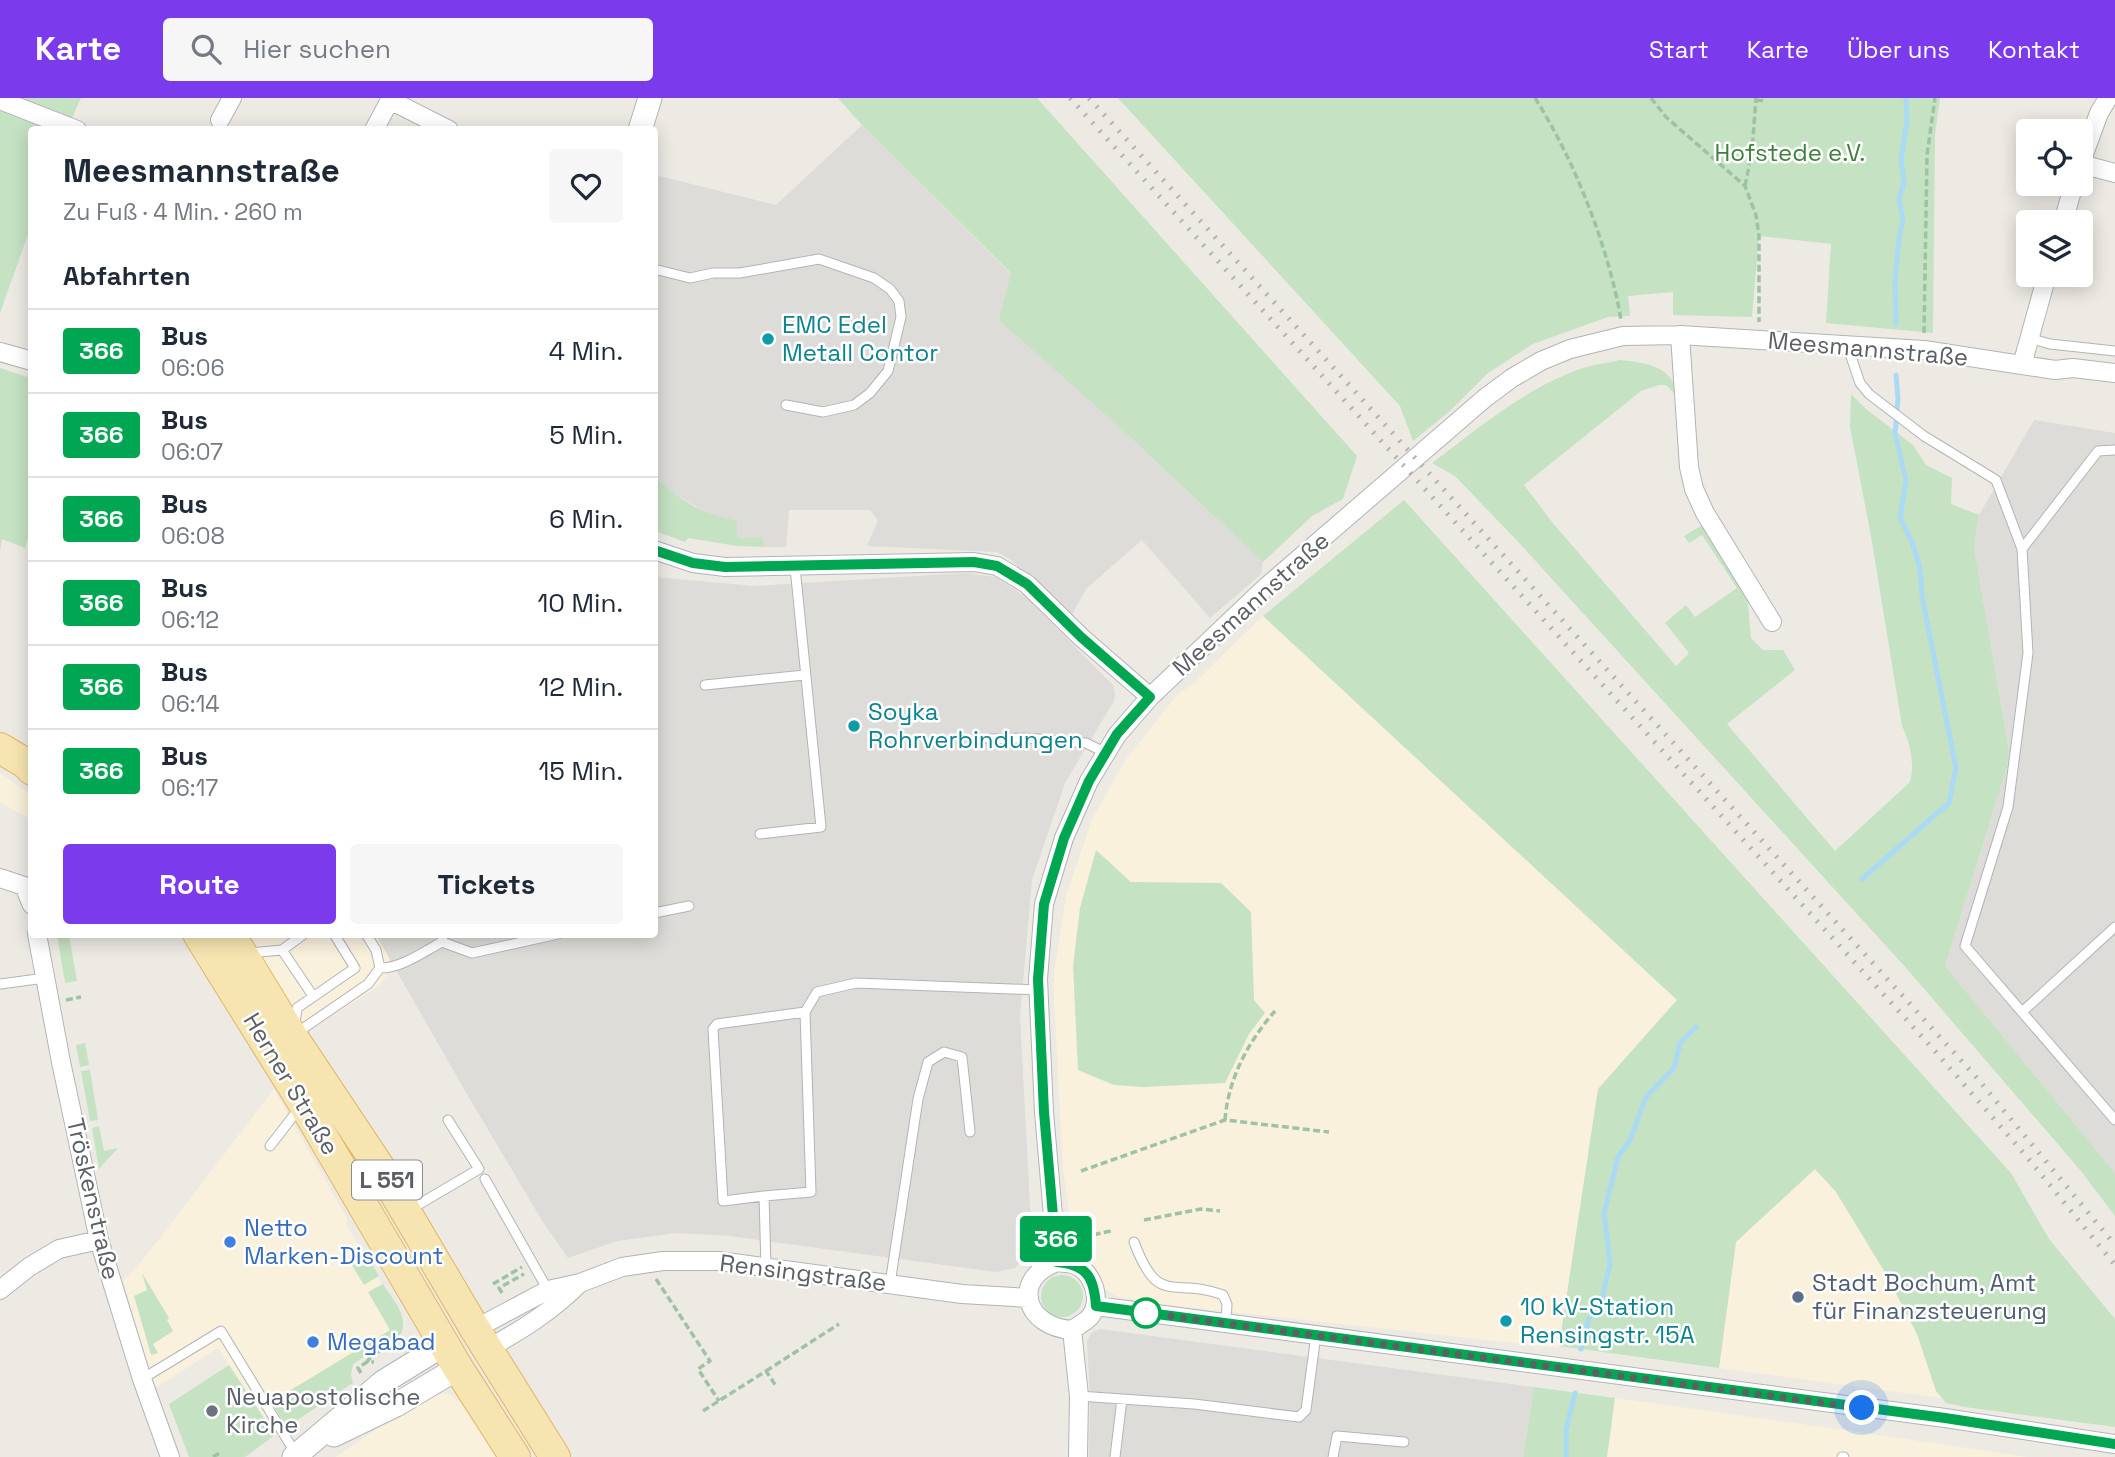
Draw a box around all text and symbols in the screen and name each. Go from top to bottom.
search box [163,18,653,81]
text: Karte [35,28,121,70]
icon: search [187,30,225,68]
text: Hier suchen [243,32,391,66]
text: Start [1649,34,1709,65]
text: Karte [1747,34,1809,65]
text: Über uns [1847,34,1950,65]
text: Kontakt [1988,34,2080,65]
map controls [2016,119,2093,287]
button: locate [2016,119,2093,196]
park label: Hofstede e.V. [1715,137,1865,168]
button: heart [549,149,623,223]
text: Meesmannstraße [63,150,340,192]
text: Zu Fuß · 4 Min. · 260 m [63,197,303,227]
button: layers [2016,210,2093,287]
text: Abfahrten [63,259,191,293]
place label: EMC Edel Metall Contor [782,309,938,368]
text: Bus [161,319,208,353]
street label: Meesmannstraße [1767,324,1969,373]
marker: EMC Edel Metall Contor [760,331,776,347]
text: 4 Min. [549,334,623,368]
text: 366 [79,335,124,366]
text: 06:06 [161,353,224,383]
text: Bus [161,403,208,437]
text: 5 Min. [549,418,623,452]
text: 366 [79,419,124,450]
text: 06:07 [161,437,223,467]
text: Bus [161,487,208,521]
text: 6 Min. [549,502,623,536]
text: 366 [79,503,124,534]
text: 06:08 [161,521,225,551]
street label: Meesmannstraße [1166,525,1336,682]
text: Bus [161,571,208,605]
text: 10 Min. [537,586,623,620]
text: 366 [79,587,124,618]
text: 06:12 [161,605,219,635]
text: Bus [161,655,208,689]
text: 12 Min. [538,670,623,704]
text: 366 [79,671,124,702]
text: 06:14 [161,689,220,719]
place label: Soyka Rohrverbindungen [868,696,1083,755]
marker: Soyka Rohrverbindungen [846,718,862,734]
text: Bus [161,739,208,773]
text: 15 Min. [538,754,623,788]
text: 366 [79,755,124,786]
text: 06:17 [161,773,218,803]
button: Route [63,844,336,924]
button: Tickets [350,844,623,924]
street label: Herner Straße [237,1007,346,1161]
street label: Tröskenstraße [60,1115,127,1283]
road number: L 551 [352,1161,422,1200]
place label: Netto Marken-Discount [244,1212,443,1271]
line badge: 366 [1016,1216,1096,1262]
text: 366 [1034,1223,1078,1254]
marker: Netto Marken-Discount [222,1234,238,1250]
street label: Rensingstraße [718,1247,888,1298]
place label: Stadt Bochum, Amt für Finanzsteuerung [1812,1267,2047,1326]
marker: Stadt Bochum, Amt für Finanzsteuerung [1790,1289,1806,1305]
place label: 10 kV-Station Rensingstr. 15A [1520,1291,1695,1350]
unlabelled marker [1131,1298,1161,1328]
marker: 10 kV-Station Rensingstr. 15A [1498,1313,1514,1329]
place label: Megabad [327,1326,436,1357]
marker: Megabad [305,1334,321,1350]
place label: Neuapostolische Kirche [226,1381,420,1440]
your location [1844,1390,1879,1425]
marker: Neuapostolische Kirche [204,1403,220,1419]

